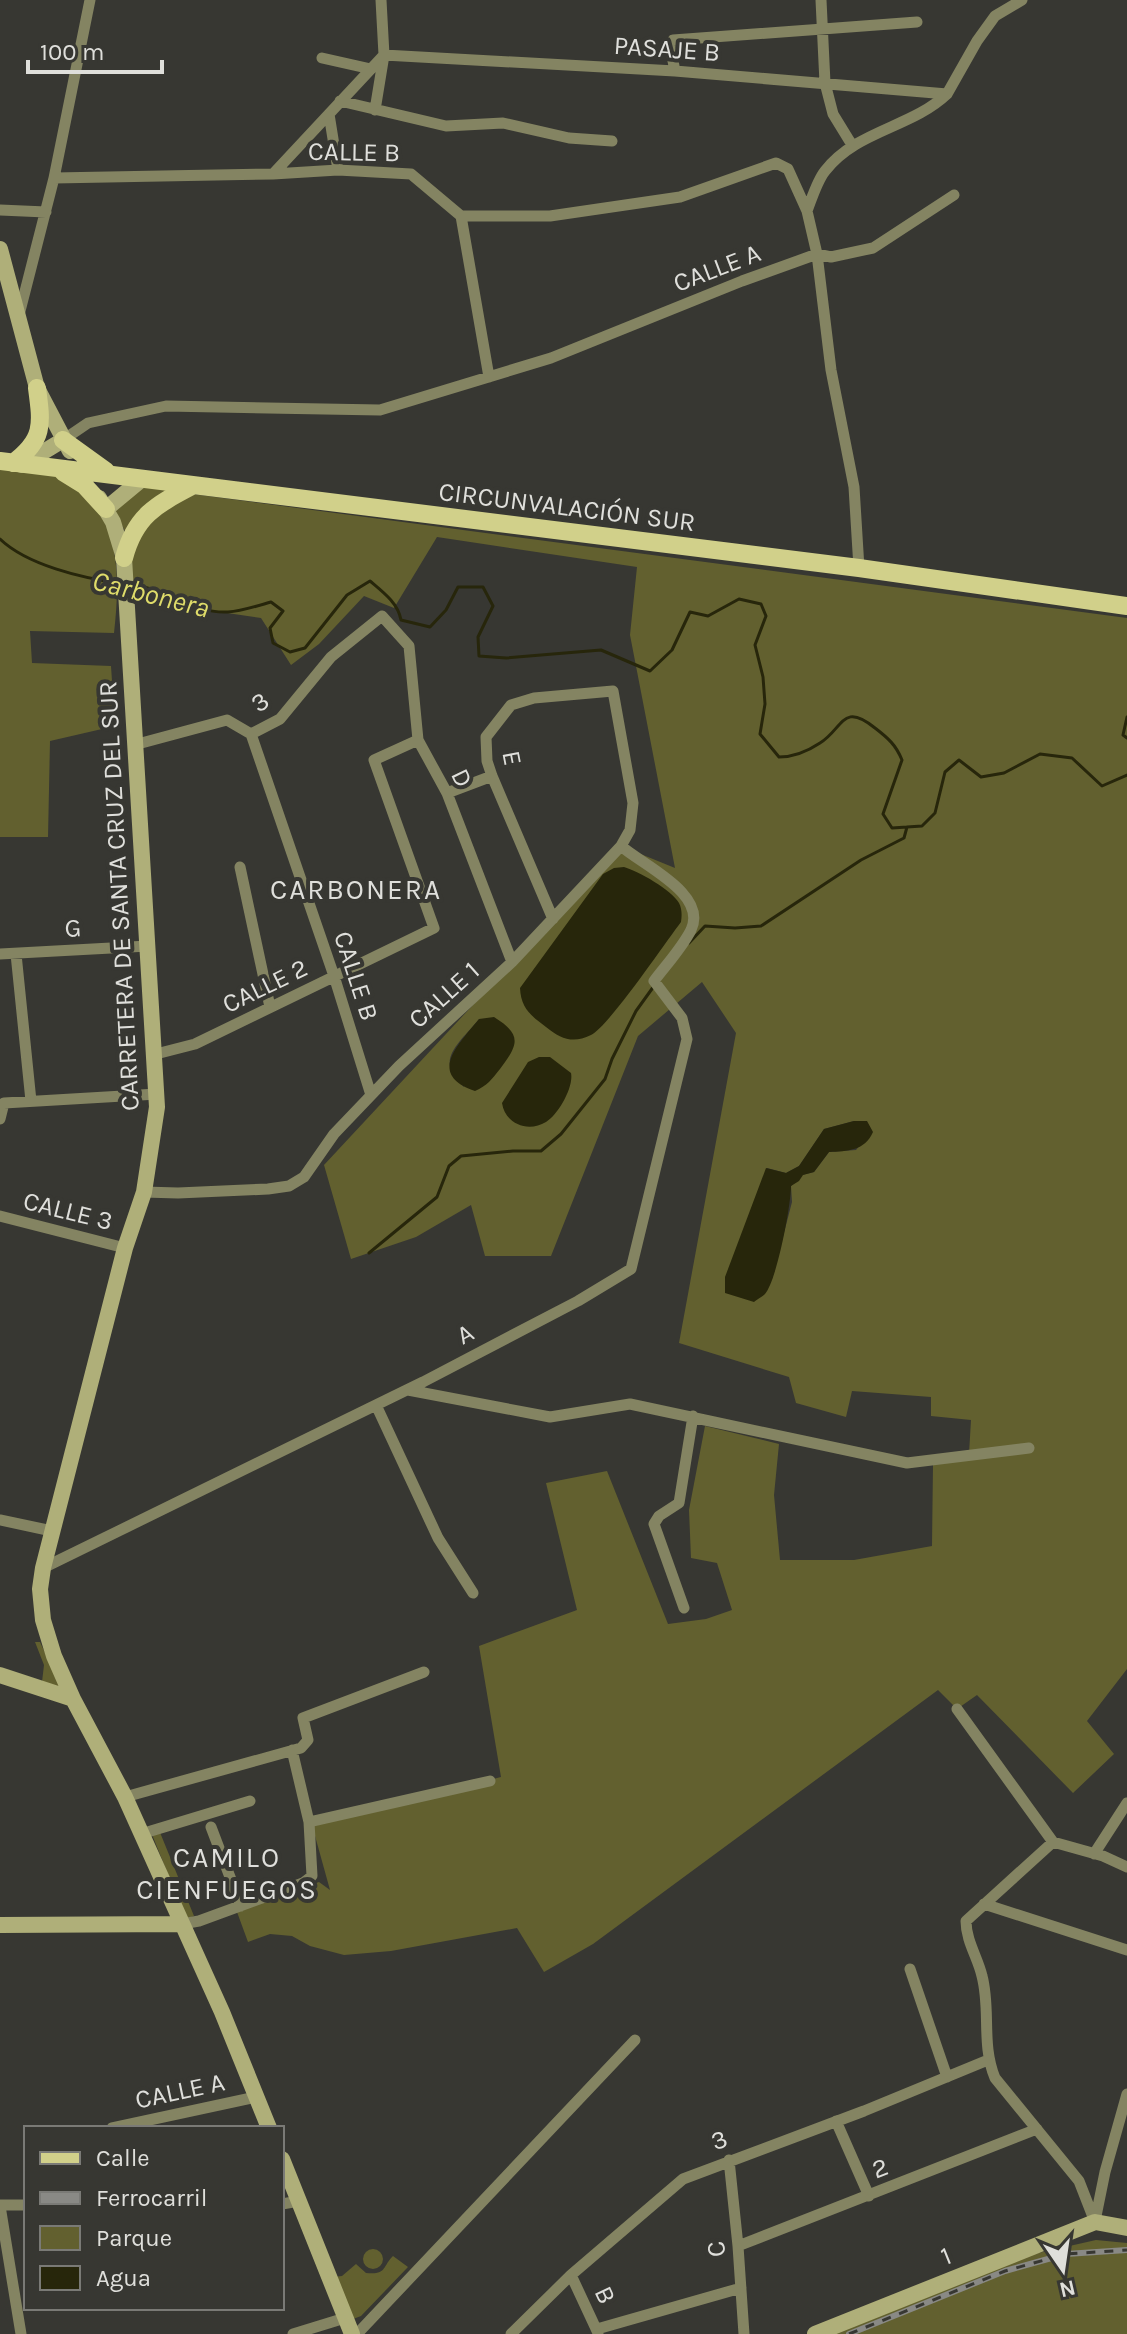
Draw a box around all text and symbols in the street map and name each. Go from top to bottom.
scale bar [28,24,162,74]
street label: PASAJE B [613,30,721,68]
text: 100 m [40,38,105,66]
street label: CALLE B [308,136,400,168]
street label: CALLE A [669,237,765,299]
street label: CIRCUNVALACIÓN SUR [437,475,697,538]
water label: Carbonera [89,564,213,624]
street label: CARRETERA DE SANTA CRUZ DEL SUR [92,680,146,1112]
street label: 3 [245,685,275,719]
street label: E [495,748,529,768]
street label: D [444,763,480,793]
district label: CARBONERA [270,873,442,906]
street label: G [64,912,82,944]
street label: CALLE B [327,927,385,1025]
street label: CALLE 2 [217,952,313,1020]
street label: CALLE 1 [402,955,486,1035]
street label: CALLE 3 [20,1185,116,1237]
street label: A [451,1317,479,1351]
district label: CAMILO CIENFUEGOS [136,1841,318,1906]
street label: CALLE A [132,2066,228,2116]
street label: 3 [706,2123,732,2157]
legend [24,2126,284,2310]
text: Calle [96,2144,150,2172]
street label: 2 [867,2151,893,2185]
text: Ferrocarril [96,2184,208,2212]
text: Parque [96,2224,172,2252]
north arrow [1023,2230,1103,2310]
street label: C [700,2240,732,2258]
street label: 1 [936,2240,956,2272]
text: Agua [96,2264,151,2292]
text: N [1057,2274,1078,2303]
street label: B [588,2281,622,2309]

